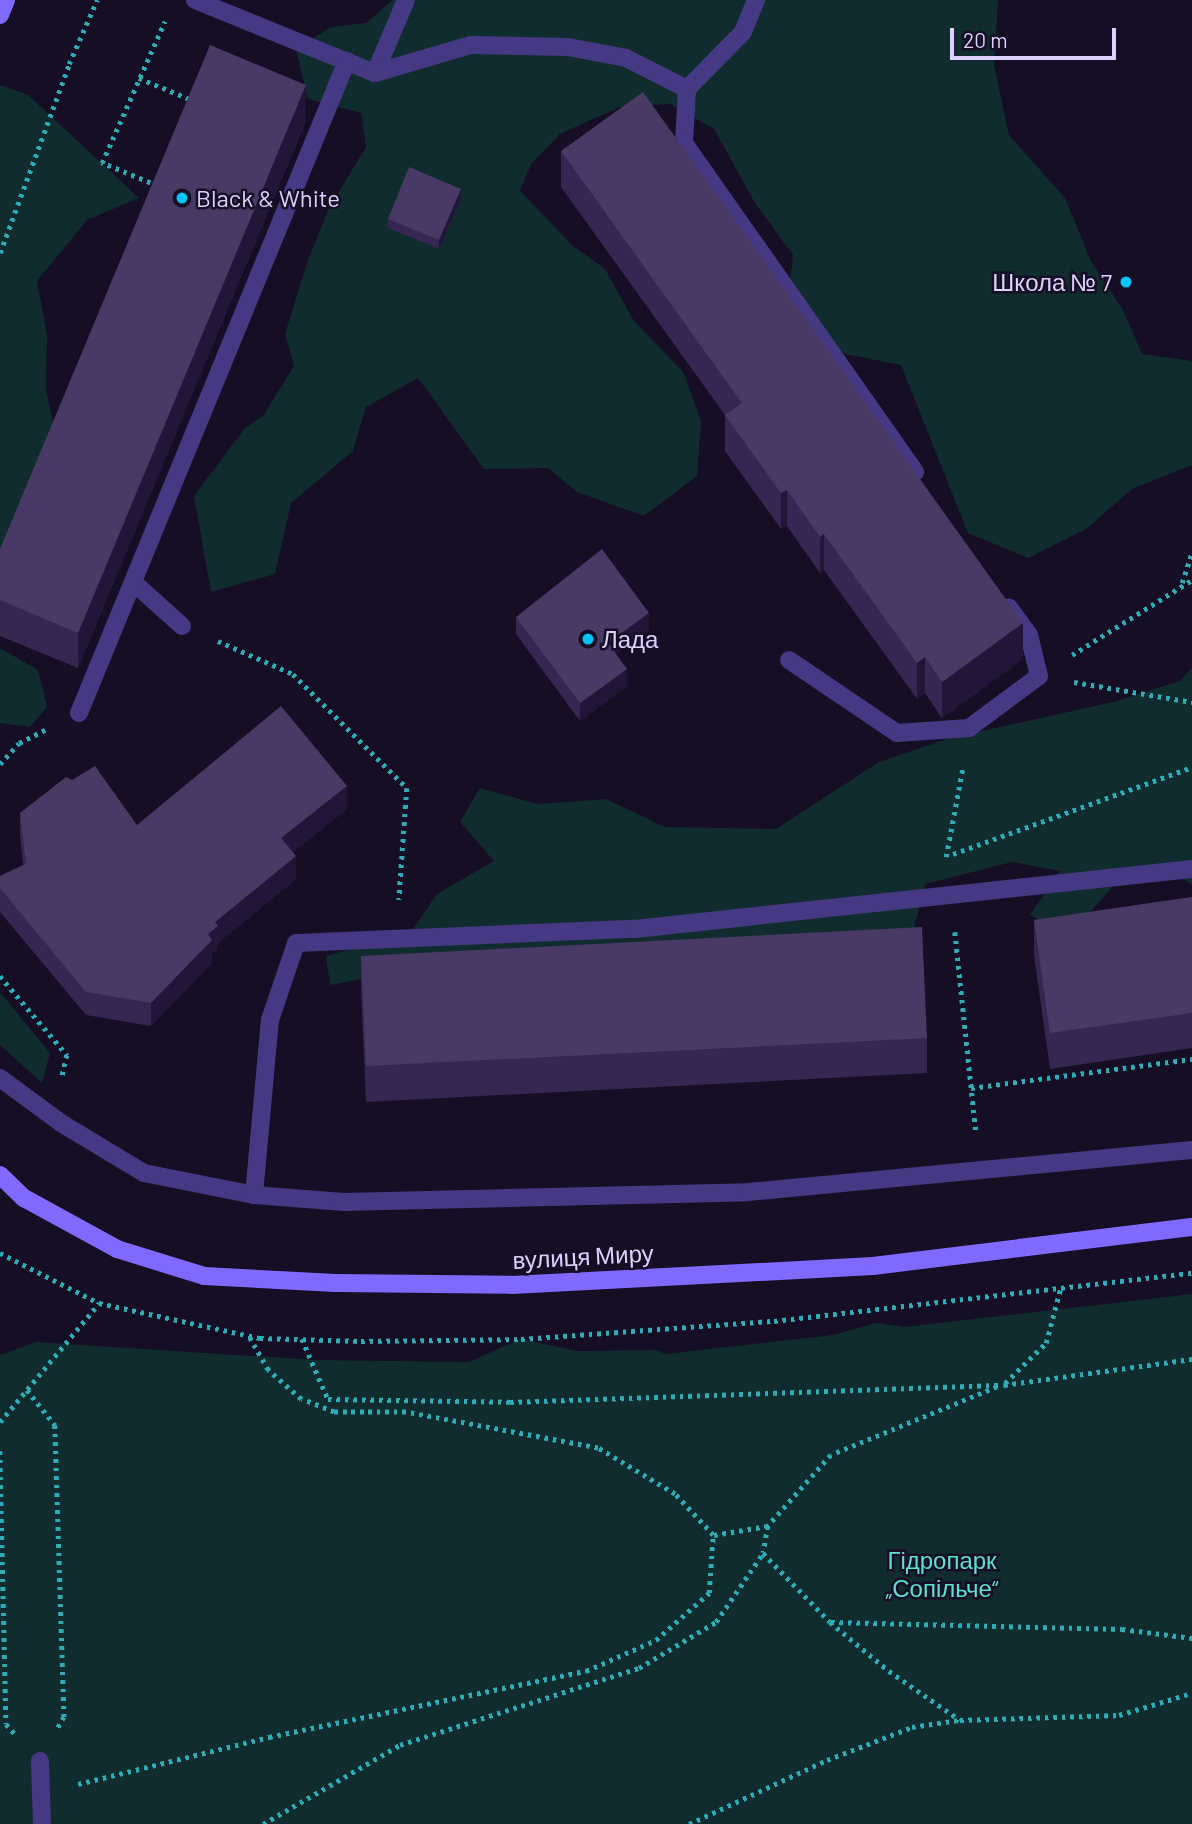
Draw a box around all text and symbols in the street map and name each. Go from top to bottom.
scale bar [954,14,1120,58]
text: 20 m [963,27,1008,52]
place label: Black & White [196,184,340,212]
marker: Black & White [174,190,190,206]
place label: Школа № 7 [992,268,1112,296]
marker: Школа № 7 [1118,274,1134,290]
place label: Лада [602,625,658,653]
marker: Лада [580,631,596,647]
street label: вулиця Миру [512,1238,654,1274]
park label: Гідропарк „Сопільче“ [886,1546,998,1602]

